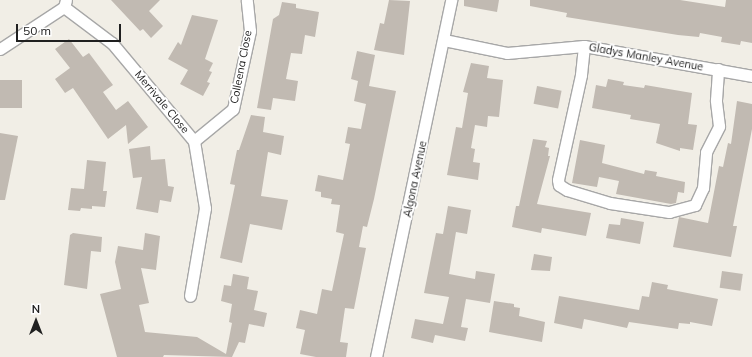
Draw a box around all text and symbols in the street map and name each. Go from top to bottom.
scale bar [18,16,123,42]
text: 50 m [23,23,51,38]
street label: Colleena Close [227,29,255,105]
street label: Gladys Manley Avenue [588,40,704,74]
street label: Merrivale Close [132,68,192,136]
street label: Algona Avenue [400,140,430,218]
north arrow [16,301,56,341]
text: N [32,302,40,316]

